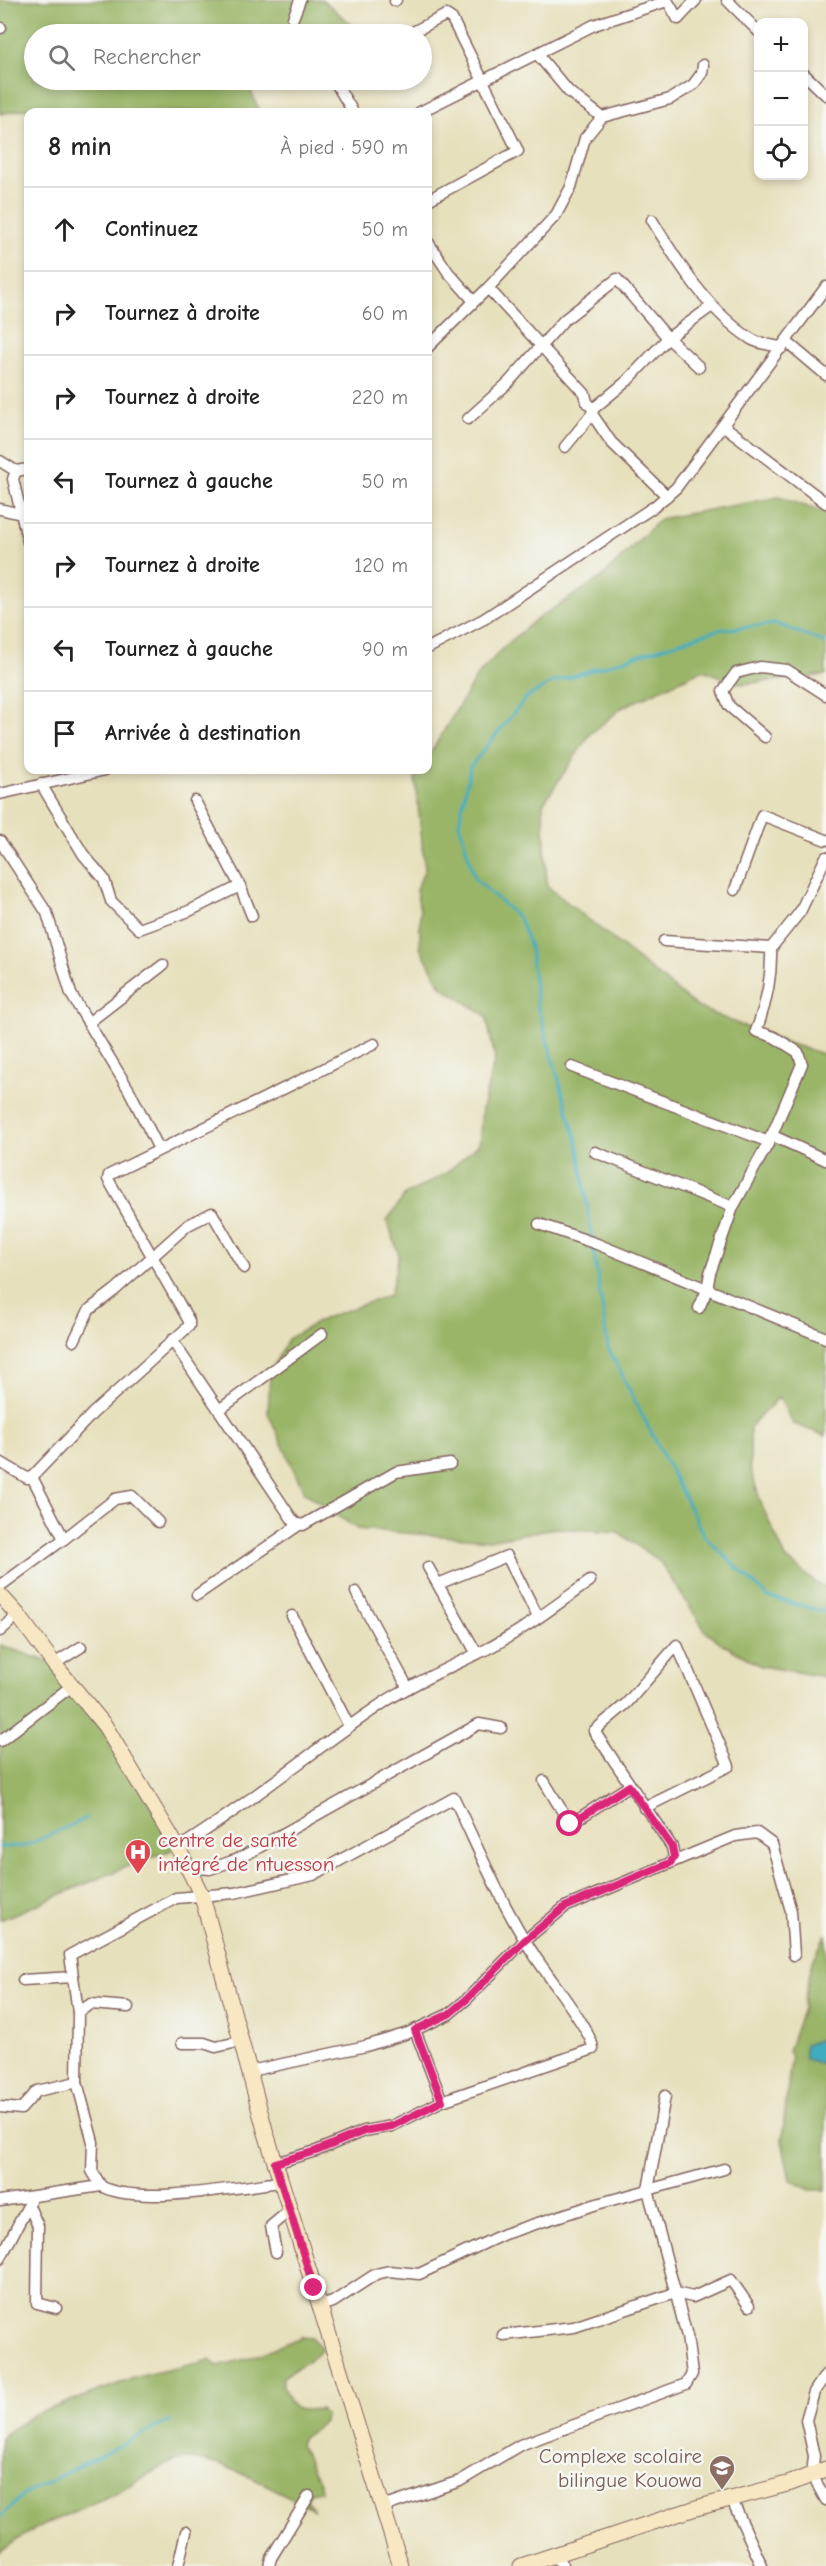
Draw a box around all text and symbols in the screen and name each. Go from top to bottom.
map controls [754,18,808,180]
button: + [754,18,808,72]
search box [24,24,432,90]
icon: search [45,41,78,74]
text: Rechercher [93,44,201,70]
button: − [754,72,808,126]
button: locate [754,126,808,180]
text: 8 min [48,132,112,162]
text: À pied · 590 m [280,136,408,159]
icon: ahead [48,213,81,246]
text: Continuez [105,216,198,242]
text: 50 m [362,218,408,241]
icon: right [48,297,81,330]
text: Tournez à droite [105,300,260,326]
text: 60 m [362,302,408,325]
icon: right [48,381,81,414]
text: Tournez à droite [105,384,260,410]
text: 220 m [352,386,408,409]
icon: left [48,465,81,498]
text: Tournez à gauche [105,468,273,494]
text: 50 m [362,470,408,493]
icon: right [48,549,81,582]
text: Tournez à droite [105,552,260,578]
text: 120 m [354,554,408,577]
icon: left [48,633,81,666]
text: Tournez à gauche [105,636,273,662]
text: 90 m [362,638,408,661]
icon: arrive [48,717,81,750]
text: Arrivée à destination [105,720,301,746]
route start [556,1810,582,1836]
place label: centre de santé intégré de ntuesson [158,1828,334,1876]
hospital icon: centre de santé intégré de ntuesson [123,1837,153,1875]
route end [300,2274,326,2300]
place label: Complexe scolaire bilingue Kouowa [539,2444,702,2492]
school or university icon: Complexe scolaire bilingue Kouowa [707,2453,737,2491]

